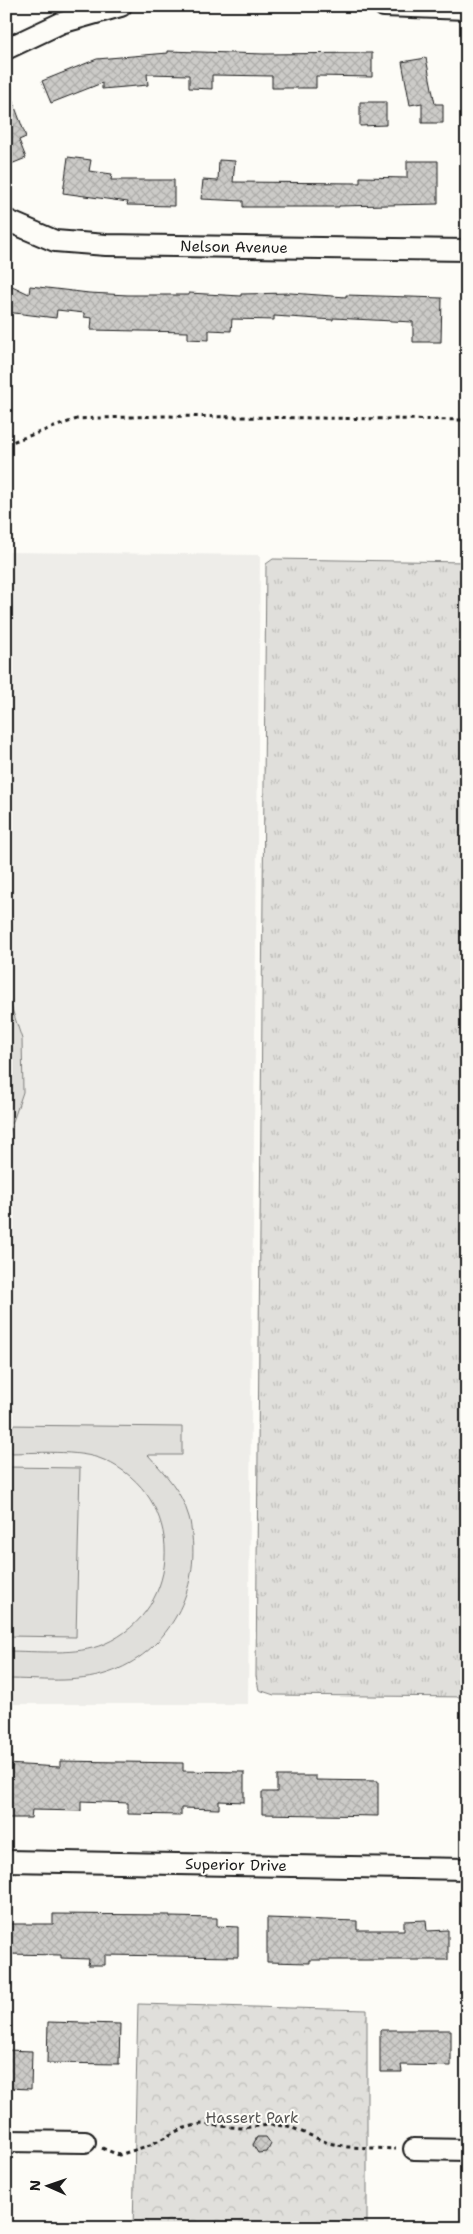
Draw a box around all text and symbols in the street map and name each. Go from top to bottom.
street label: Nelson Avenue [180,236,288,258]
street label: Superior Drive [185,1854,287,1876]
park label: Hassert Park [205,2108,299,2128]
north arrow [22,2162,72,2212]
text: N [26,2180,44,2191]

